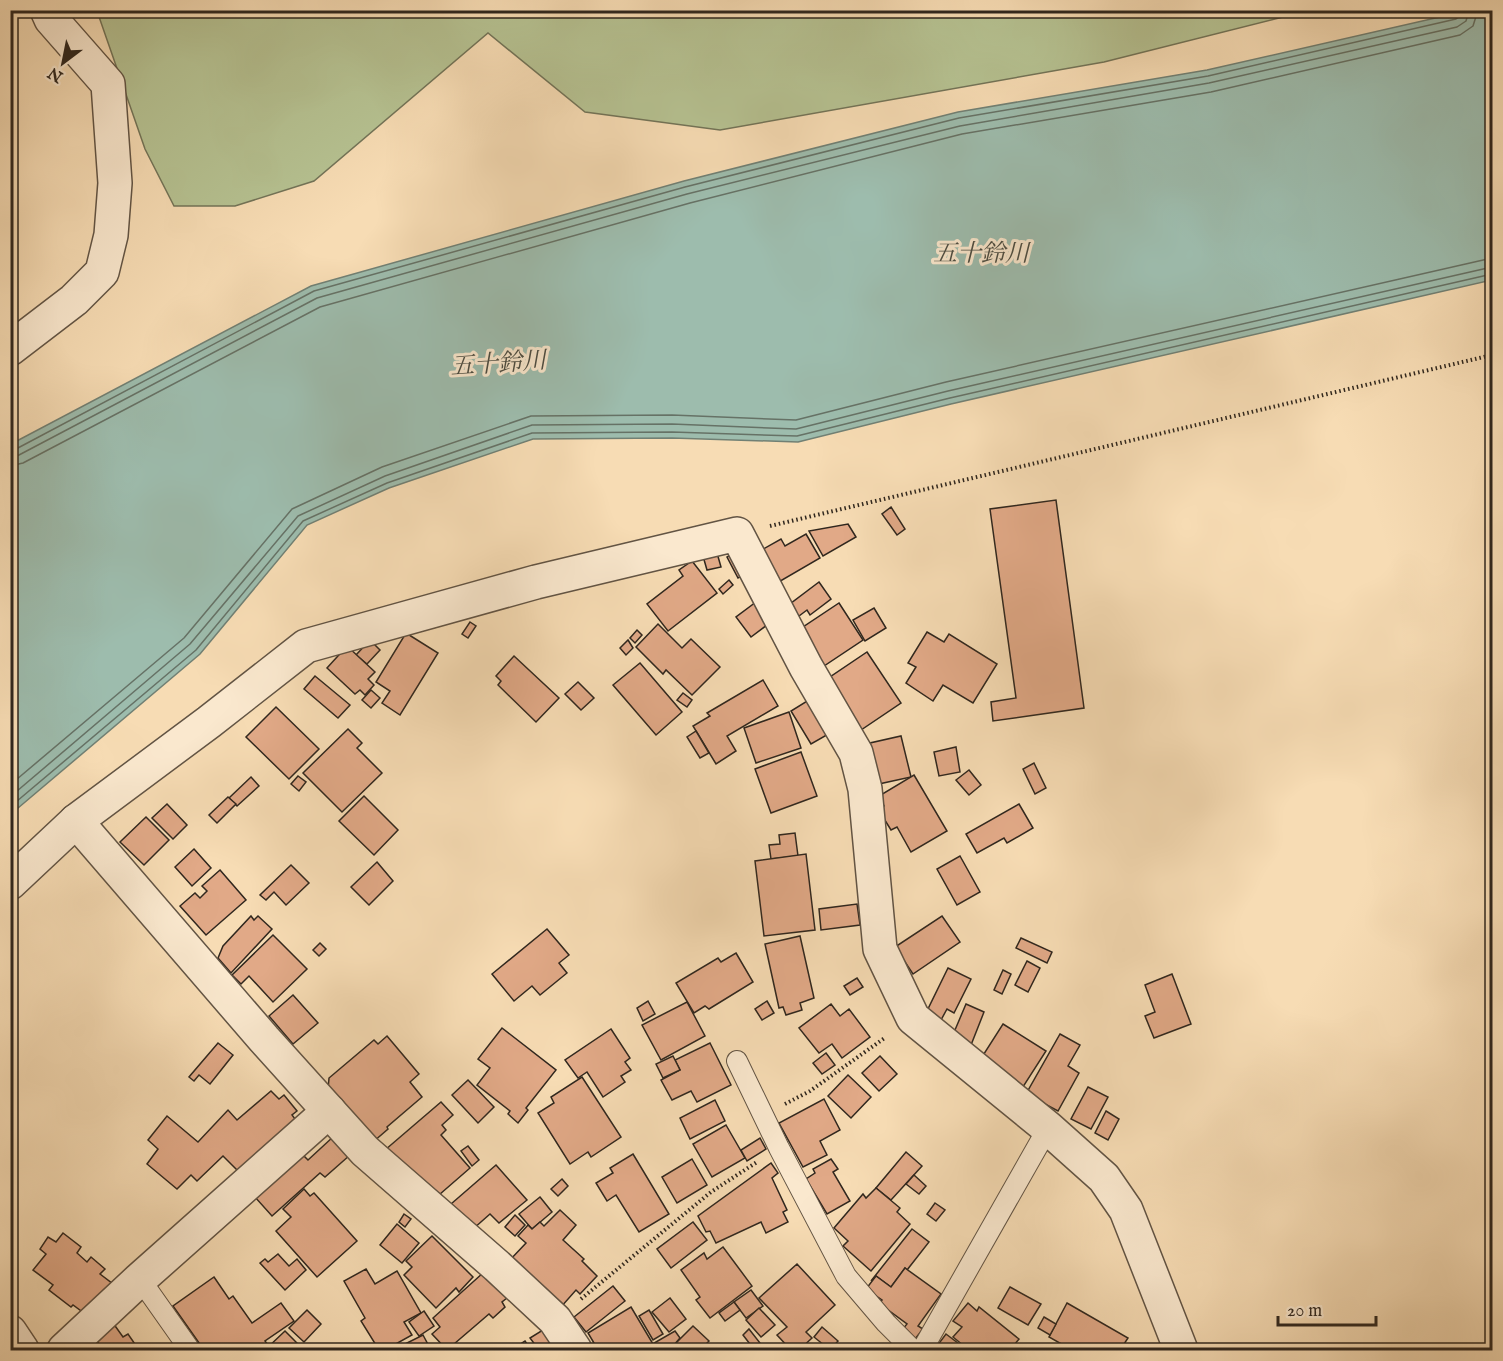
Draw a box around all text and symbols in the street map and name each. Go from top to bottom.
north arrow [33,33,93,93]
text: N [45,62,68,87]
water label: 五十鈴川 [933,239,1032,270]
water label: 五十鈴川 [449,345,550,383]
scale bar [1278,1289,1376,1327]
text: 20 m [1287,1300,1322,1323]

